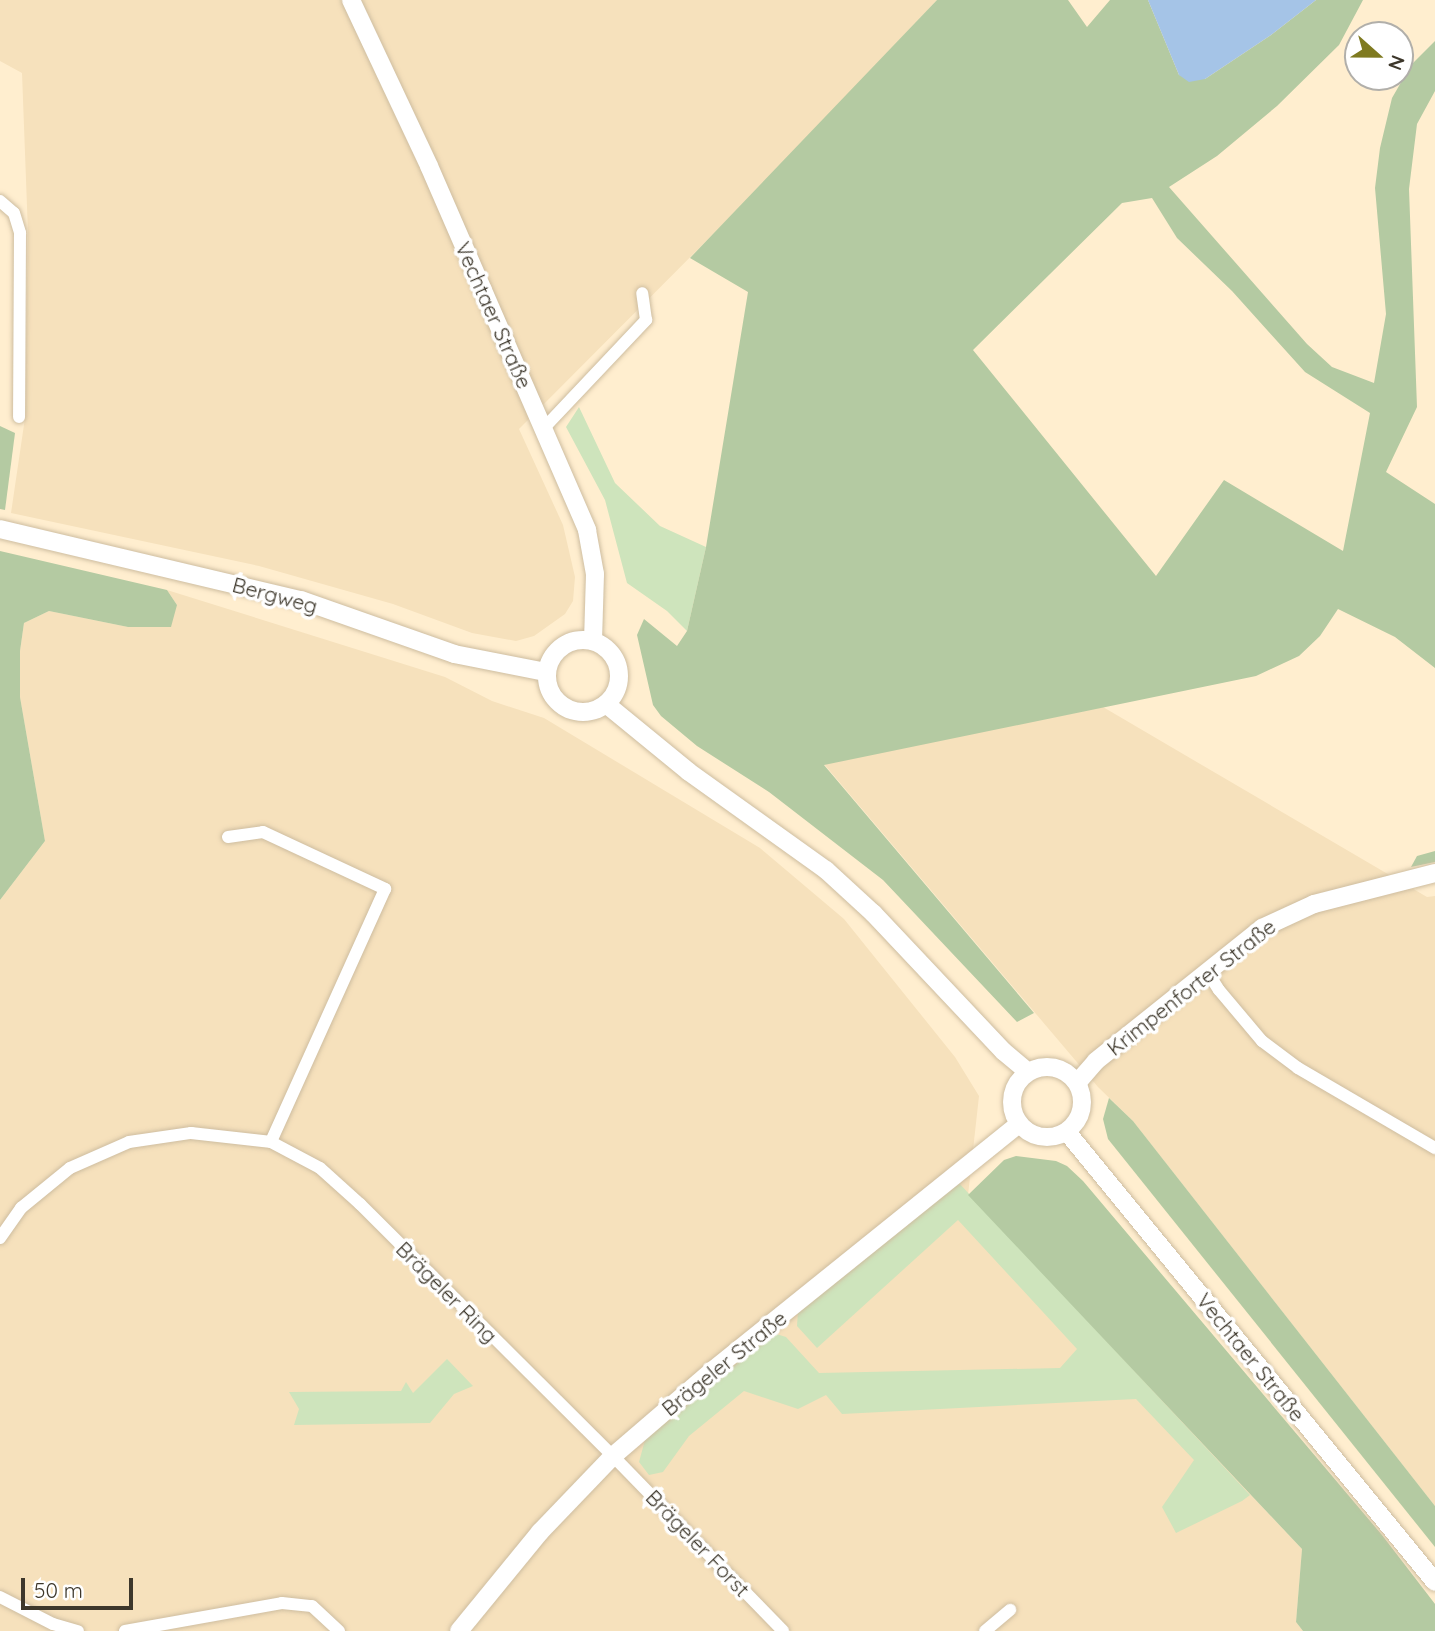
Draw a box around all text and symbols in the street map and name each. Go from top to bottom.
north arrow [1344,21,1414,91]
text: N [1383,52,1410,74]
street label: Vechtaer Straße [450,238,538,392]
street label: Bergweg [230,572,320,618]
street label: Krimpenforter Straße [1102,913,1280,1061]
street label: Brägeler Ring [391,1236,503,1348]
street label: Vechtaer Straße [1192,1288,1310,1426]
street label: Brägeler Straße [657,1305,791,1421]
street label: Brägeler Forst [641,1484,755,1602]
scale bar [24,1564,136,1608]
text: 50 m [34,1577,83,1603]

